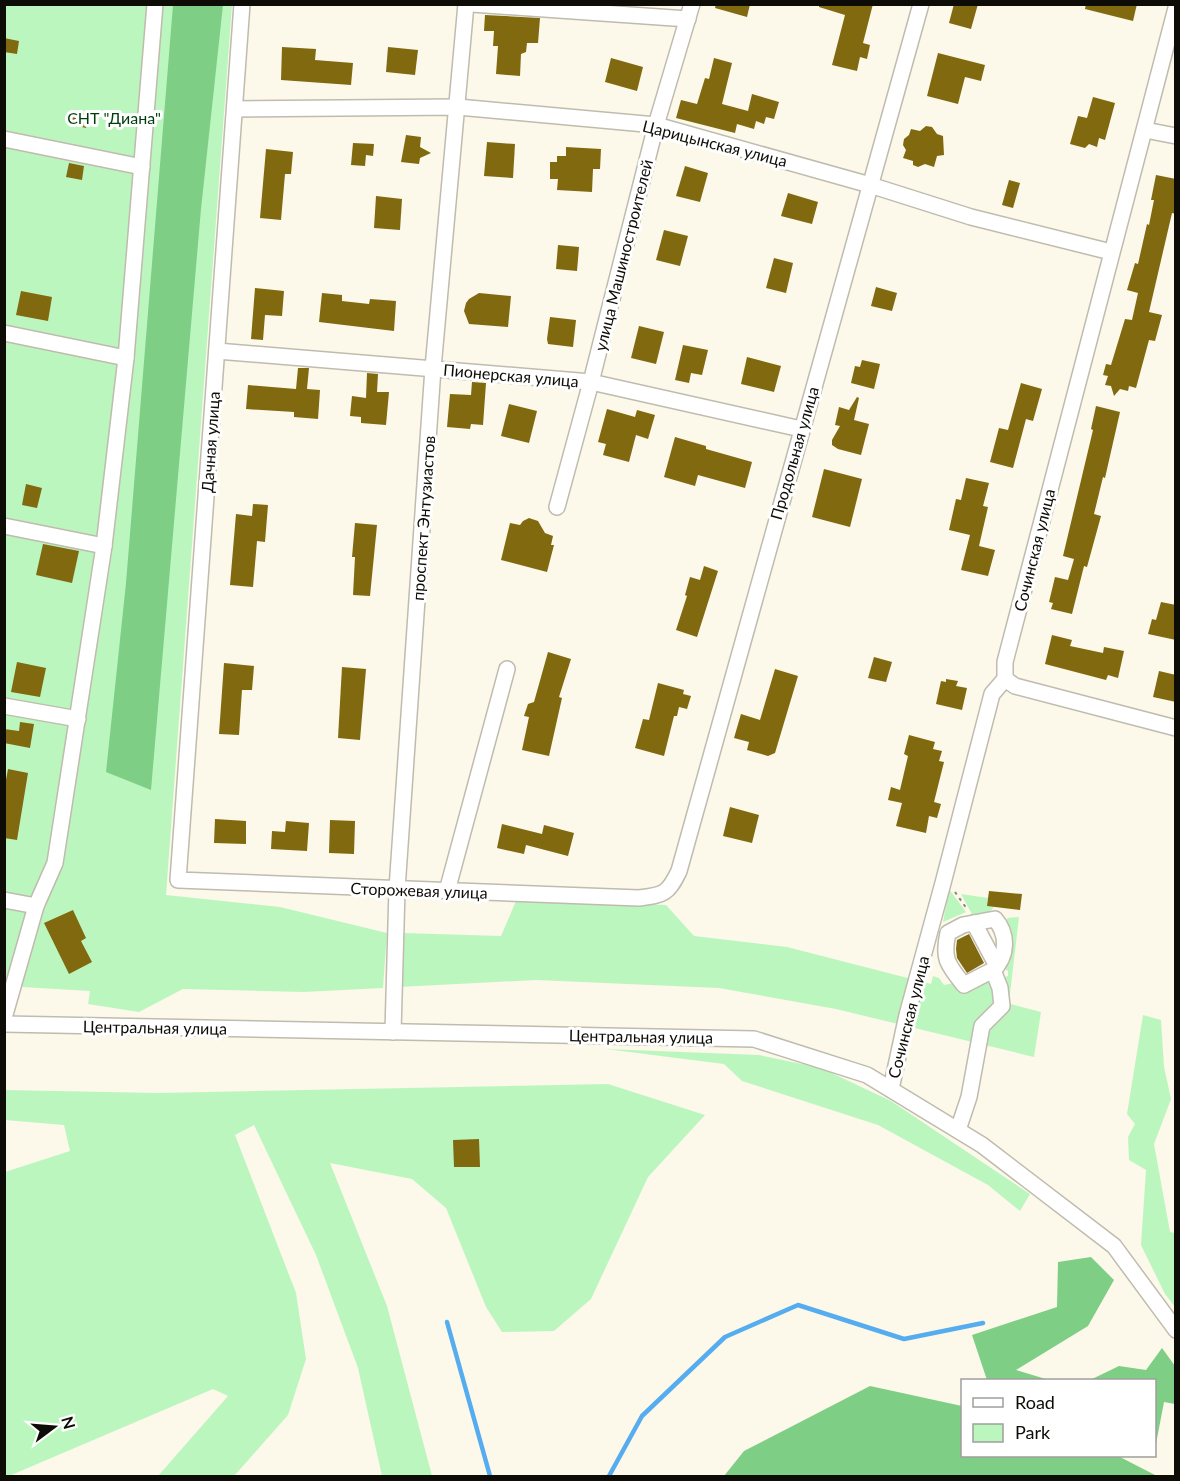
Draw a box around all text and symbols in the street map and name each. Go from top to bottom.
park label: СНТ "Диана" [67,108,161,127]
street label: Царицынская улица [641,116,789,170]
street label: улица Машиностроителей [590,157,656,353]
street label: Пионерская улица [442,360,580,390]
street label: Продольная улица [766,384,822,522]
street label: Дачная улица [197,391,223,493]
street label: проспект Энтузиастов [408,435,438,601]
street label: Сочинская улица [1010,487,1058,613]
street label: Сторожевая улица [350,878,488,902]
street label: Сочинская улица [884,954,932,1080]
street label: Центральная улица [83,1016,227,1038]
street label: Центральная улица [569,1025,713,1047]
legend [961,1379,1156,1457]
text: Road [1015,1391,1055,1413]
north arrow [24,1397,84,1457]
text: N [58,1414,80,1431]
text: Park [1015,1421,1051,1443]

